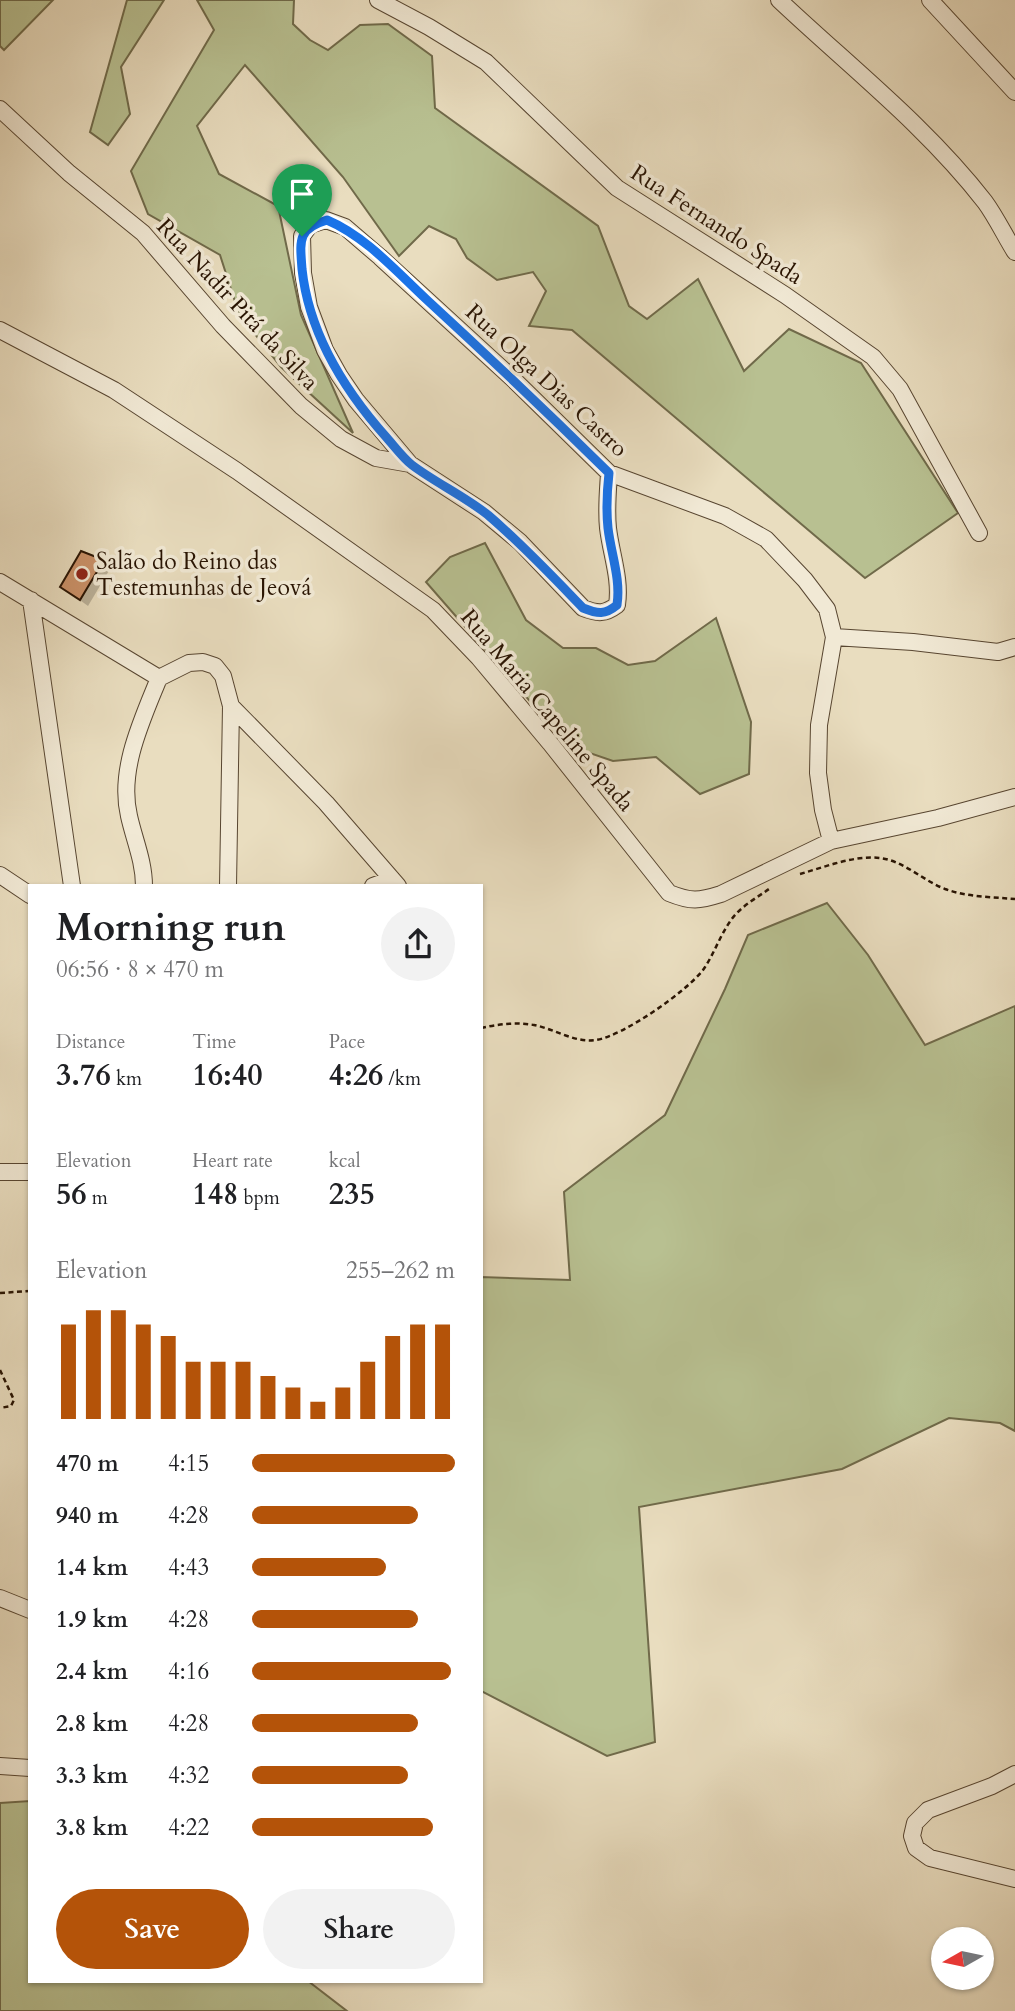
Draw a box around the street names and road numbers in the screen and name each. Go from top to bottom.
street label: Rua Fernando Spada [625,157,809,292]
street label: Rua Nadir Pitá da Silva [150,212,326,397]
street label: Rua Olga Dias Castro [459,297,635,464]
street label: Rua Maria Capeline Spada [454,603,642,818]

